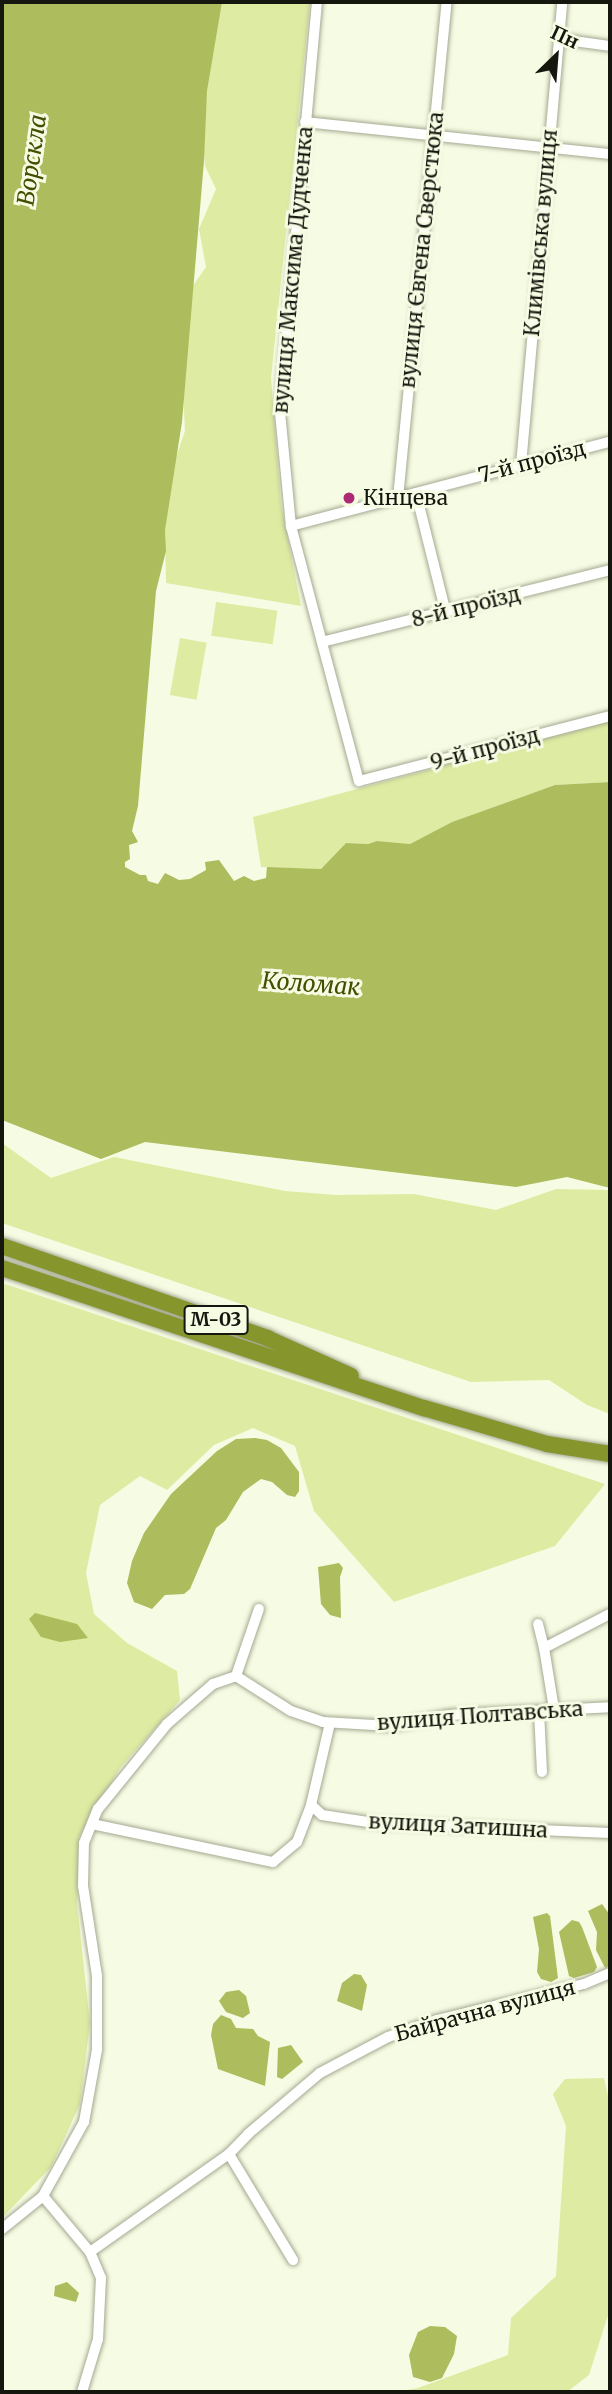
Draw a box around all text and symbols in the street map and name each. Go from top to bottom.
text: Пн [547,20,583,54]
north arrow [521,21,591,91]
street label: вулиця Євгена Сверстюка [395,111,449,389]
water label: Ворскла [12,113,52,207]
street label: вулиця Максима Дудченка [268,126,318,414]
street label: Климівська вулиця [519,128,563,338]
street label: 7-й проїзд [476,436,588,488]
place label: Кінцева [363,485,448,511]
marker: Кінцева [341,490,357,506]
street label: 8-й проїзд [409,581,523,633]
street label: 9-й проїзд [428,722,542,776]
water label: Коломак [261,967,361,1001]
road number: М-03 [183,1304,249,1336]
street label: вулиця Полтавська [376,1696,584,1736]
street label: вулиця Затишна [368,1809,548,1843]
street label: Байрачна вулиця [392,1975,578,2047]

